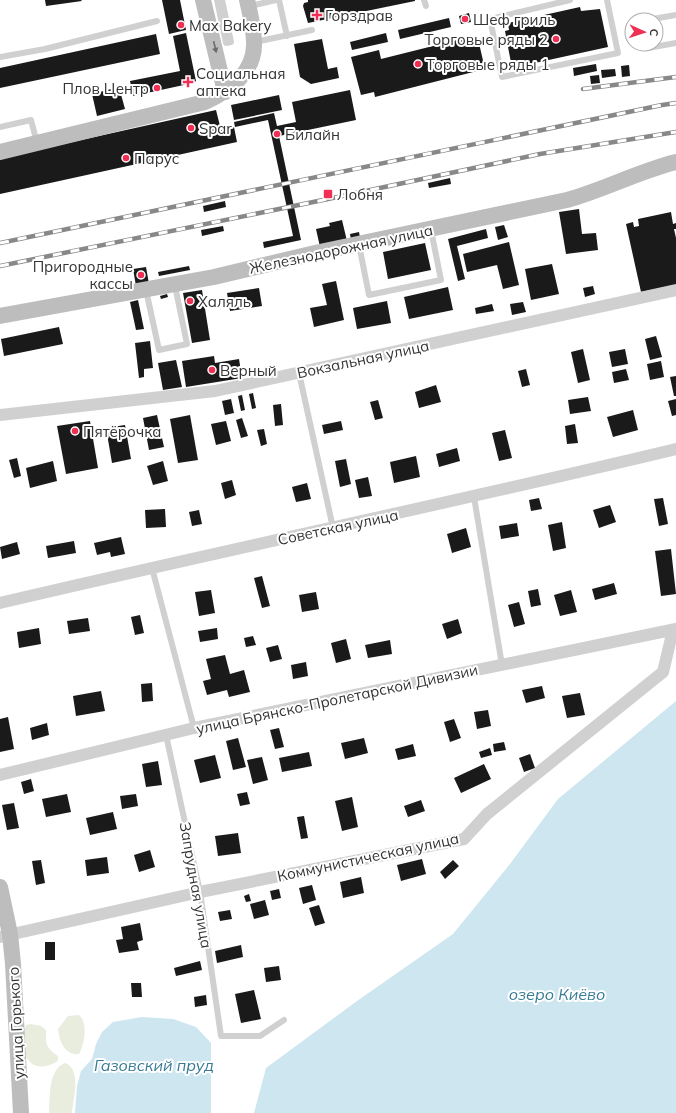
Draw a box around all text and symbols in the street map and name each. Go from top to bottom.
place label: Горздрав [325,6,393,25]
marker: Горздрав [312,10,322,20]
place label: Шеф гриль [473,10,556,29]
north arrow [624,12,664,52]
marker: Шеф гриль [460,14,470,24]
place label: Max Bakery [189,16,272,35]
marker: Max Bakery [176,20,186,30]
text: С [647,28,661,37]
place label: Торговые ряды 2 [424,30,548,49]
marker: Торговые ряды 2 [551,34,561,44]
one-way arrow [212,41,218,53]
place label: Торговые ряды 1 [426,55,550,74]
marker: Торговые ряды 1 [413,59,423,69]
place label: Социальная аптека [196,64,285,100]
marker: Социальная аптека [183,77,193,87]
place label: Плов Центр [62,79,149,98]
marker: Плов Центр [152,83,162,93]
place label: Spar [199,119,232,138]
marker: Spar [186,123,196,133]
place label: Билайн [285,125,340,144]
marker: Билайн [272,129,282,139]
place label: Парус [134,149,179,168]
marker: Парус [121,153,131,163]
place label: Лобня [337,185,383,204]
marker: Лобня [322,188,334,200]
street label: Железнодорожная улица [247,220,435,278]
place label: Пригородные кассы [33,257,133,293]
marker: Пригородные кассы [136,270,146,280]
place label: Халяль [198,292,251,311]
marker: Халяль [185,296,195,306]
street label: Вокзальная улица [295,336,431,382]
place label: Верный [220,361,277,380]
marker: Верный [207,365,217,375]
place label: Пятёрочка [83,422,161,441]
marker: Пятёрочка [70,426,80,436]
street label: Советская улица [276,505,400,549]
street label: улица Брянско-Пролетарской Дивизии [194,660,480,738]
street label: Запрудная улица [176,820,216,950]
street label: Коммунистическая улица [275,828,461,886]
street label: улица Горького [4,966,28,1080]
water label: озеро Киёво [509,984,605,1004]
water label: Газовский пруд [94,1055,214,1075]

